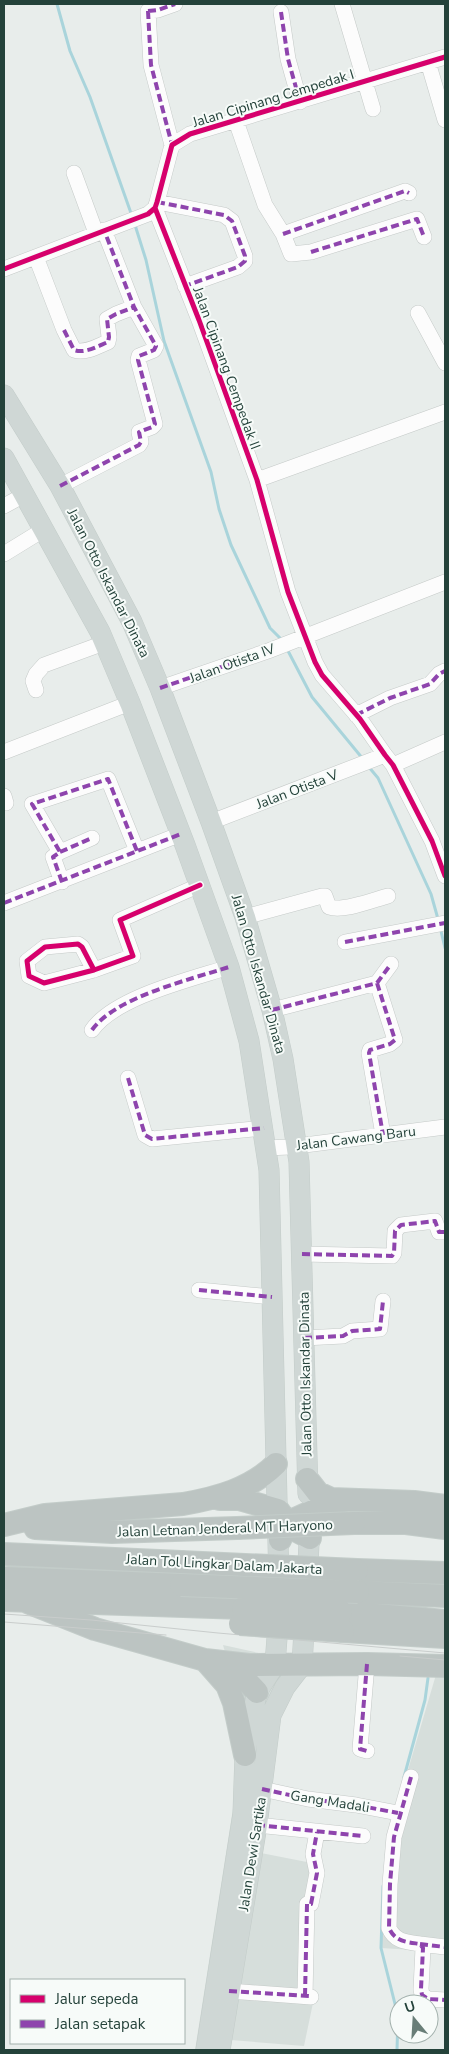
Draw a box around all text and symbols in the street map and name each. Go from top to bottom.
street label: Jalan Cipinang Cempedak I [189,65,356,132]
street label: Jalan Cipinang Cempedak II [188,283,265,452]
street label: Jalan Otto Iskandar Dinata [62,505,154,661]
street label: Jalan Otista IV [186,639,278,688]
street label: Jalan Otista V [253,765,341,814]
street label: Jalan Otto Iskandar Dinata [226,891,290,1056]
street label: Jalan Cawang Baru [294,1122,417,1155]
street label: Jalan Otto Iskandar Dinata [295,1291,316,1458]
street label: Jalan Letnan Jenderal MT Haryono [116,1515,333,1542]
street label: Jalan Tol Lingkar Dalam Jakarta [124,1550,323,1579]
street label: Gang Madali [289,1786,371,1817]
street label: Jalan Dewi Sartika [234,1796,271,1914]
legend [10,1979,185,2044]
text: Jalur sepeda [54,1989,139,2009]
north arrow [389,1994,439,2044]
text: U [402,1996,418,2018]
text: Jalan setapak [54,2014,146,2034]

